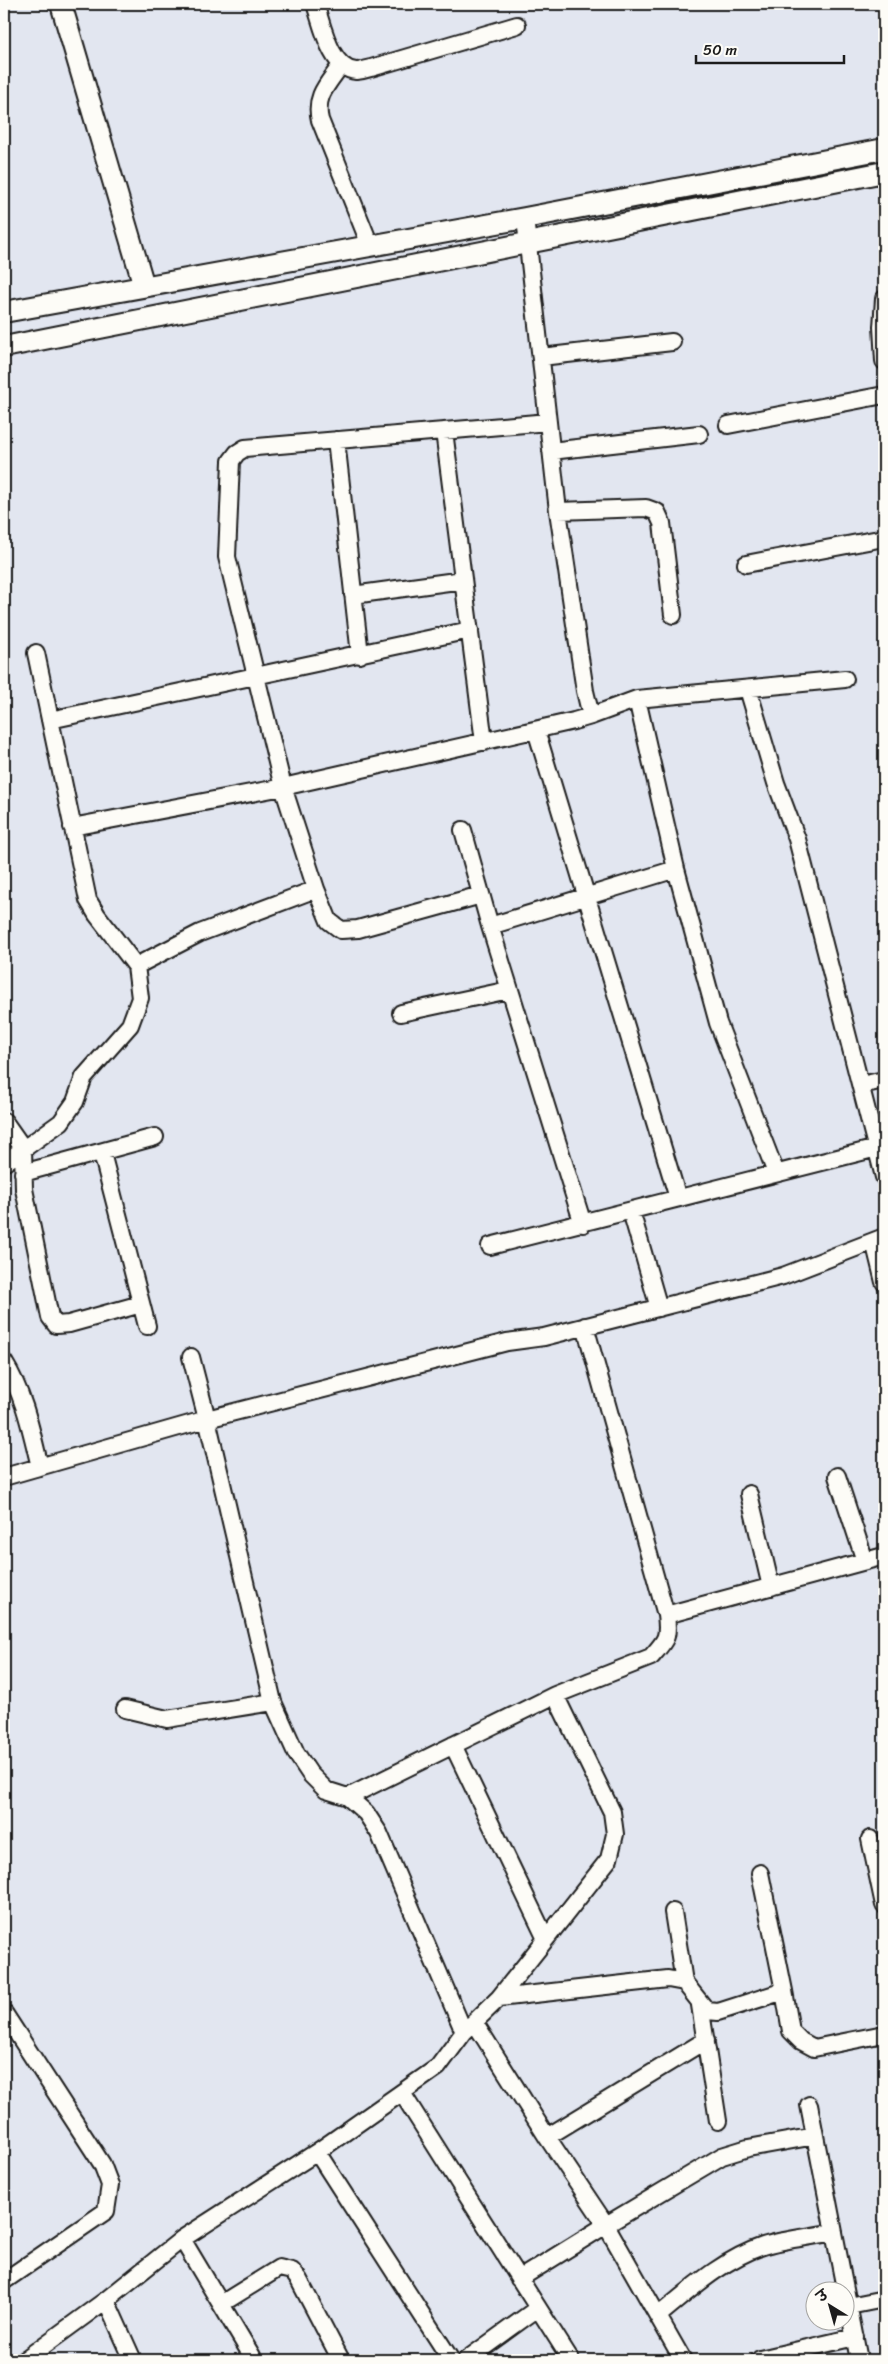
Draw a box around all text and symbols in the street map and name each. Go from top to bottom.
scale bar [696,32,843,64]
text: 50 m [703,37,738,63]
north arrow [806,2282,856,2332]
text: उ [810,2282,835,2310]

